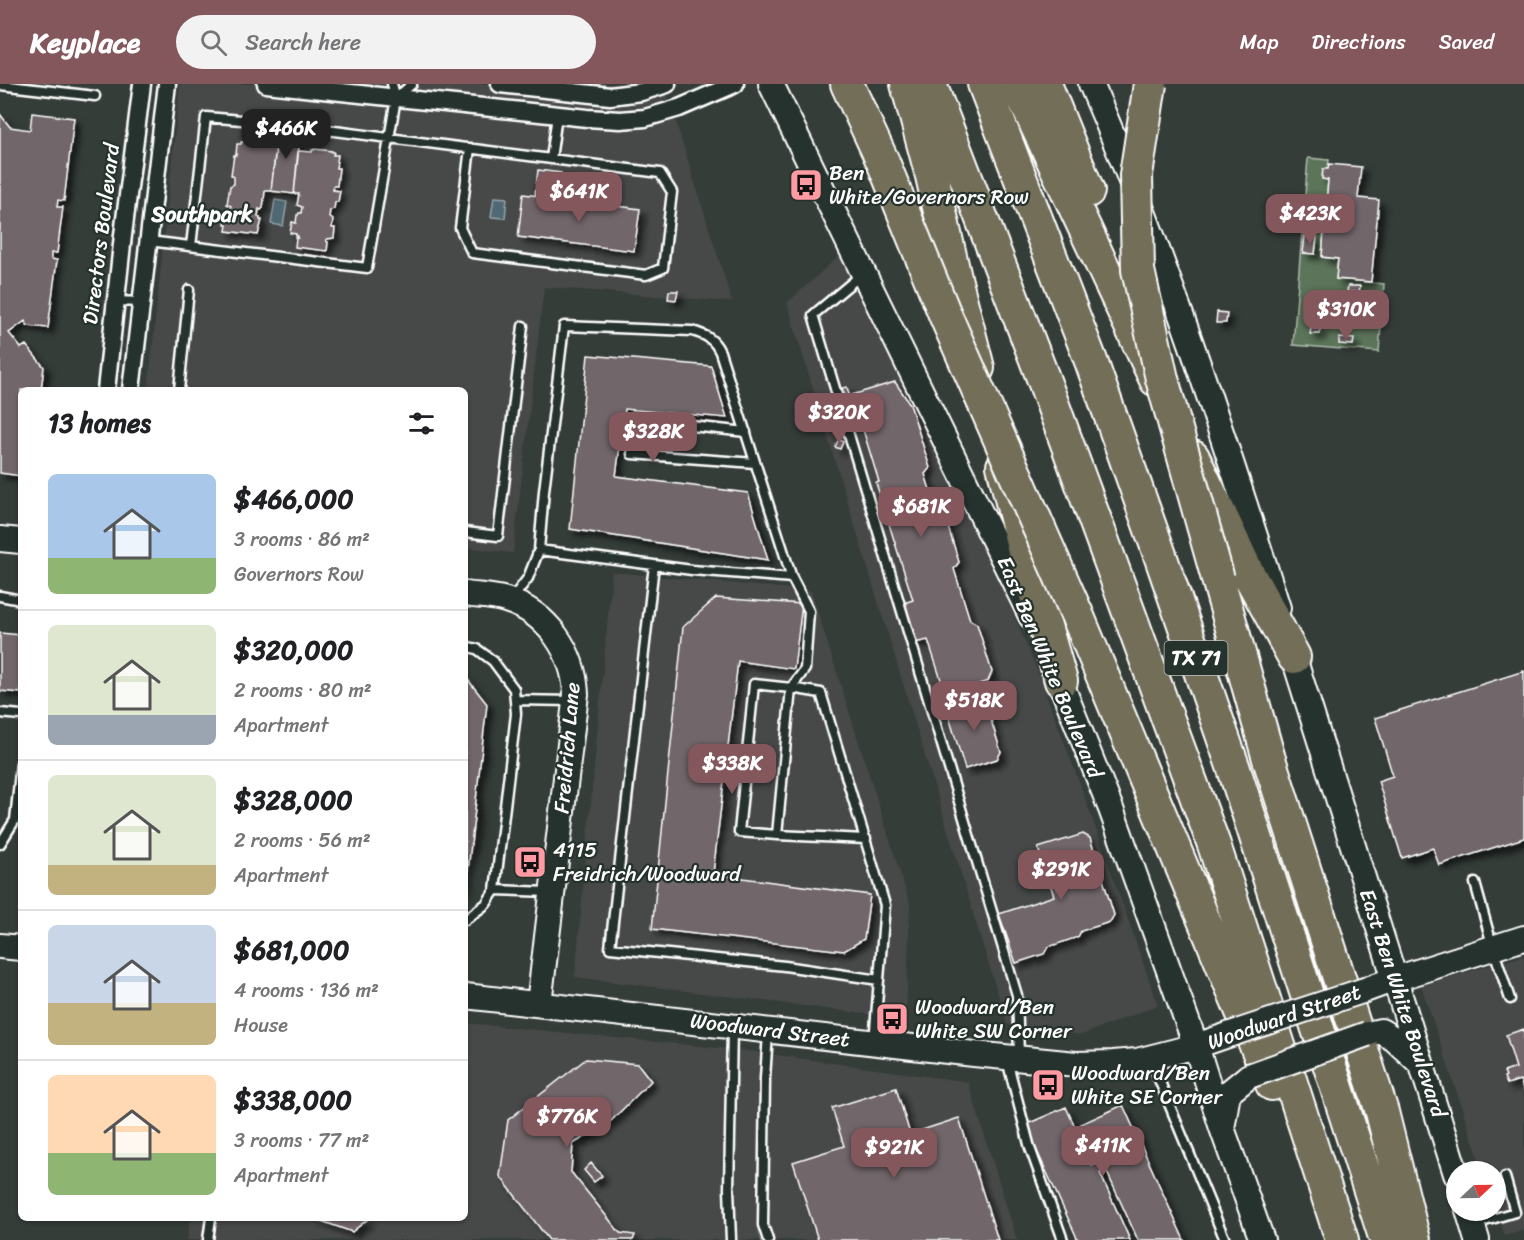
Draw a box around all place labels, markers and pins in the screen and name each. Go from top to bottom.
pin: $466K [244,109,328,160]
place label: Ben White/Governors Row [829,154,1029,216]
bus stop icon: Ben White/Governors Row [788,167,824,203]
pin: $641K [537,172,621,223]
pin: $423K [1268,194,1352,245]
pin: $310K [1304,290,1388,341]
pin: $320K [797,393,881,444]
pin: $328K [611,412,695,463]
pin: $681K [879,487,963,538]
pin: $518K [932,681,1016,732]
pin: $338K [690,744,774,795]
place label: 4115 Freidrich/Woodward [553,831,742,893]
bus stop icon: 4115 Freidrich/Woodward [512,844,548,880]
pin: $291K [1019,850,1103,901]
place label: Woodward/Ben White SW Corner [915,988,1073,1050]
bus stop icon: Woodward/Ben White SW Corner [874,1001,910,1037]
place label: Woodward/Ben White SE Corner [1071,1054,1223,1116]
bus stop icon: Woodward/Ben White SE Corner [1030,1067,1066,1103]
pin: $776K [525,1097,609,1148]
pin: $411K [1061,1126,1145,1177]
pin: $921K [852,1128,936,1179]

